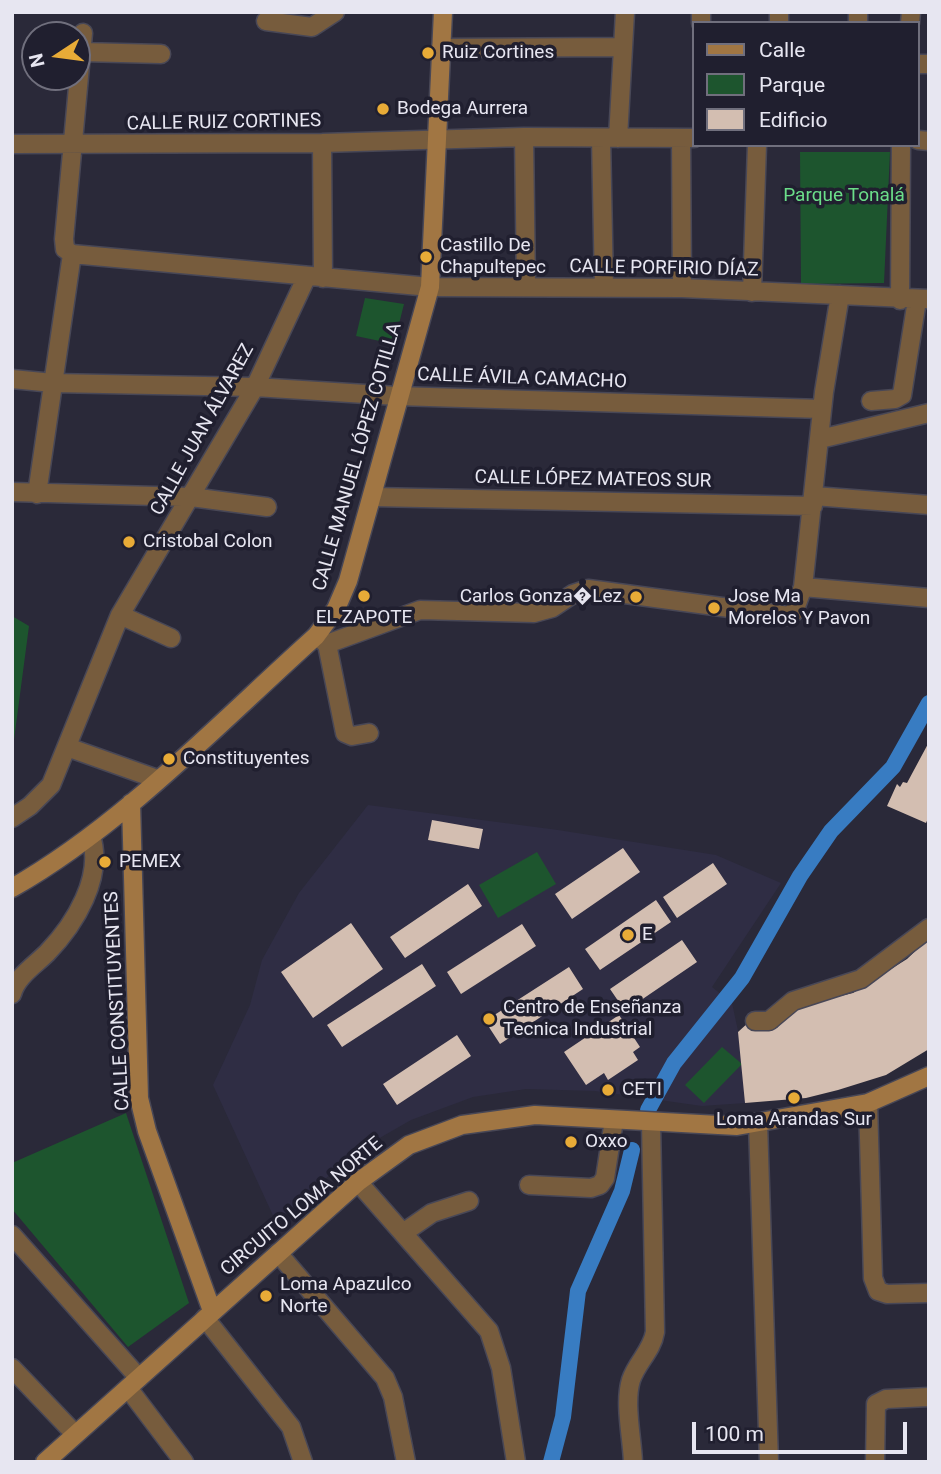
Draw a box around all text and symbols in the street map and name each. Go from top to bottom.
north arrow [21,21,91,91]
legend [692,21,920,147]
text: Calle [759,38,805,62]
place label: Ruiz Cortines [442,42,554,64]
marker: Ruiz Cortines [420,45,436,61]
text: N [24,51,50,70]
text: Parque [759,73,825,97]
place label: Bodega Aurrera [397,98,528,120]
marker: Bodega Aurrera [375,101,391,117]
text: Edificio [759,108,827,132]
street label: CALLE RUIZ CORTINES [127,110,321,136]
park label: Parque Tonalá [783,185,905,207]
place label: Castillo De Chapultepec [440,235,546,279]
marker: Castillo De Chapultepec [418,249,434,265]
street label: CALLE PORFIRIO DÍAZ [569,256,759,282]
street label: CALLE MANUEL LÓPEZ COTILLA [309,320,407,594]
street label: CALLE JUAN ÁLVAREZ [146,340,260,520]
street label: CALLE ÁVILA CAMACHO [417,364,627,394]
street label: CALLE LÓPEZ MATEOS SUR [474,467,712,493]
place label: Cristobal Colon [143,531,273,553]
marker: Cristobal Colon [121,534,137,550]
place label: Carlos Gonza�Lez [460,586,622,608]
place label: Jose Ma Morelos Y Pavon [728,586,870,630]
marker: EL ZAPOTE [356,588,372,604]
marker: Carlos Gonza�Lez [628,589,644,605]
marker: Jose Ma Morelos Y Pavon [706,600,722,616]
place label: EL ZAPOTE [316,607,412,629]
place label: Constituyentes [183,748,310,770]
marker: Constituyentes [161,751,177,767]
place label: PEMEX [119,851,181,873]
marker: PEMEX [97,854,113,870]
street label: CALLE CONSTITUYENTES [101,891,135,1111]
place label: E [642,924,653,946]
marker: E [620,927,636,943]
place label: Centro de Enseñanza Tecnica Industrial [503,997,682,1041]
marker: Centro de Enseñanza Tecnica Industrial [481,1011,497,1027]
place label: CETI [622,1079,662,1101]
marker: CETI [600,1082,616,1098]
marker: Loma Arandas Sur [786,1090,802,1106]
place label: Loma Arandas Sur [716,1109,872,1131]
place label: Oxxo [585,1131,628,1153]
street label: CIRCUITO LOMA NORTE [217,1133,387,1281]
marker: Oxxo [563,1134,579,1150]
place label: Loma Apazulco Norte [280,1274,411,1318]
marker: Loma Apazulco Norte [258,1288,274,1304]
scale bar [696,1408,911,1452]
text: 100 m [705,1422,764,1446]

